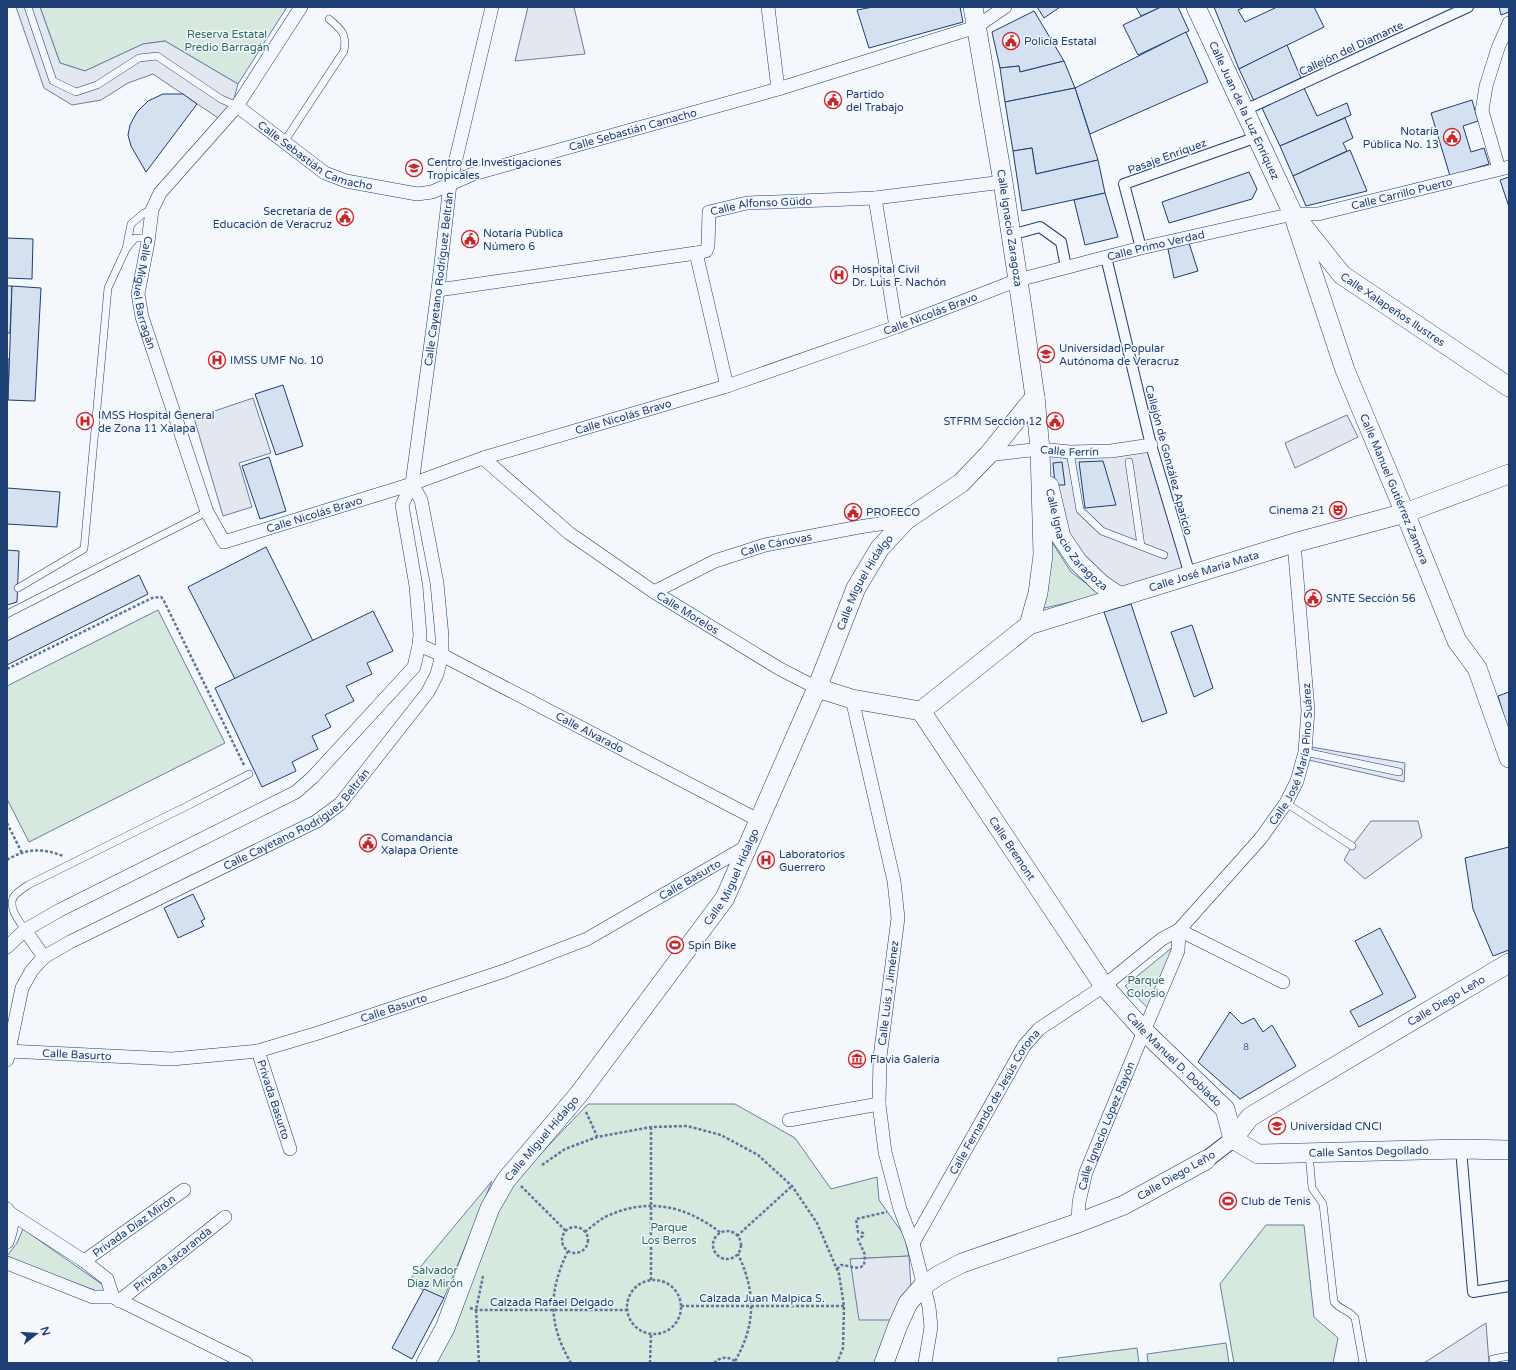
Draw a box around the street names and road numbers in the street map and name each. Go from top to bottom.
street label: Callejón del Diamante [1297,19,1405,78]
street label: Calle Juan de la Luz Enríquez [1206,39,1282,182]
street label: Calle Sebastián Camacho [568,106,698,154]
street label: Calle Sebastián Camacho [255,118,374,193]
street label: Pasaje Enríquez [1126,136,1209,177]
street label: Calle Ignacio Zaragoza [994,168,1025,287]
street label: Calle Carrillo Puerto [1350,175,1454,213]
street label: Calle Cayetano Rodríguez Beltrán [422,191,456,367]
street label: Calle Alfonso Güido [709,194,813,219]
street label: Calle Primo Verdad [1106,228,1206,264]
street label: Calle Miguel Barragán [131,235,158,351]
street label: Calle Xalapeños Ilustres [1338,270,1447,349]
street label: Calle Nicolás Bravo [882,290,980,338]
street label: Callejón de González Aparicio [1142,384,1195,537]
street label: Calle Nicolás Bravo [574,397,673,437]
street label: Calle Manuel Gutiérrez Zamora [1357,412,1431,566]
street label: Calle Ferrín [1040,443,1099,459]
street label: Calle Ignacio Zaragoza [1043,487,1110,594]
street label: Calle Nicolás Bravo [265,494,364,536]
street label: Calle Cánovas [739,530,813,559]
street label: Calle Miguel Hidalgo [834,532,896,632]
street label: Calle José María Mata [1147,548,1261,595]
street label: Calle Morelos [654,589,721,637]
street label: Calle José María Pino Suárez [1266,682,1315,828]
street label: Calle Alvarado [553,709,626,756]
street label: Calle Cayetano Rodríguez Beltrán [221,766,372,873]
street label: Calle Bremont [986,814,1038,883]
street label: Calle Miguel Hidalgo [701,826,762,928]
street label: Calle Basurto [657,857,723,903]
street label: Calle Luis J. Jiménez [876,939,901,1046]
street label: Calle Diego Leño [1405,973,1488,1029]
street label: Calle Basurto [359,991,429,1025]
street label: Calle Manuel D. Doblado [1124,1010,1225,1110]
street label: Calle Fernando de Jesús Corona [947,1027,1043,1177]
street label: Calle Basurto [42,1047,112,1063]
street label: Privada Basurto [254,1058,293,1141]
street label: Calle Ignacio López Rayón [1076,1060,1138,1192]
street label: Calle Miguel Hidalgo [502,1093,582,1184]
street label: Calle Santos Degollado [1309,1144,1429,1160]
street label: Calle Diego Leño [1135,1148,1218,1203]
street label: Privada Díaz Mirón [90,1192,178,1260]
street label: Privada Jacaranda [131,1224,214,1294]
street label: Calzada Juan Malpica S. [699,1292,825,1305]
street label: Calzada Rafael Delgado [490,1296,614,1309]

